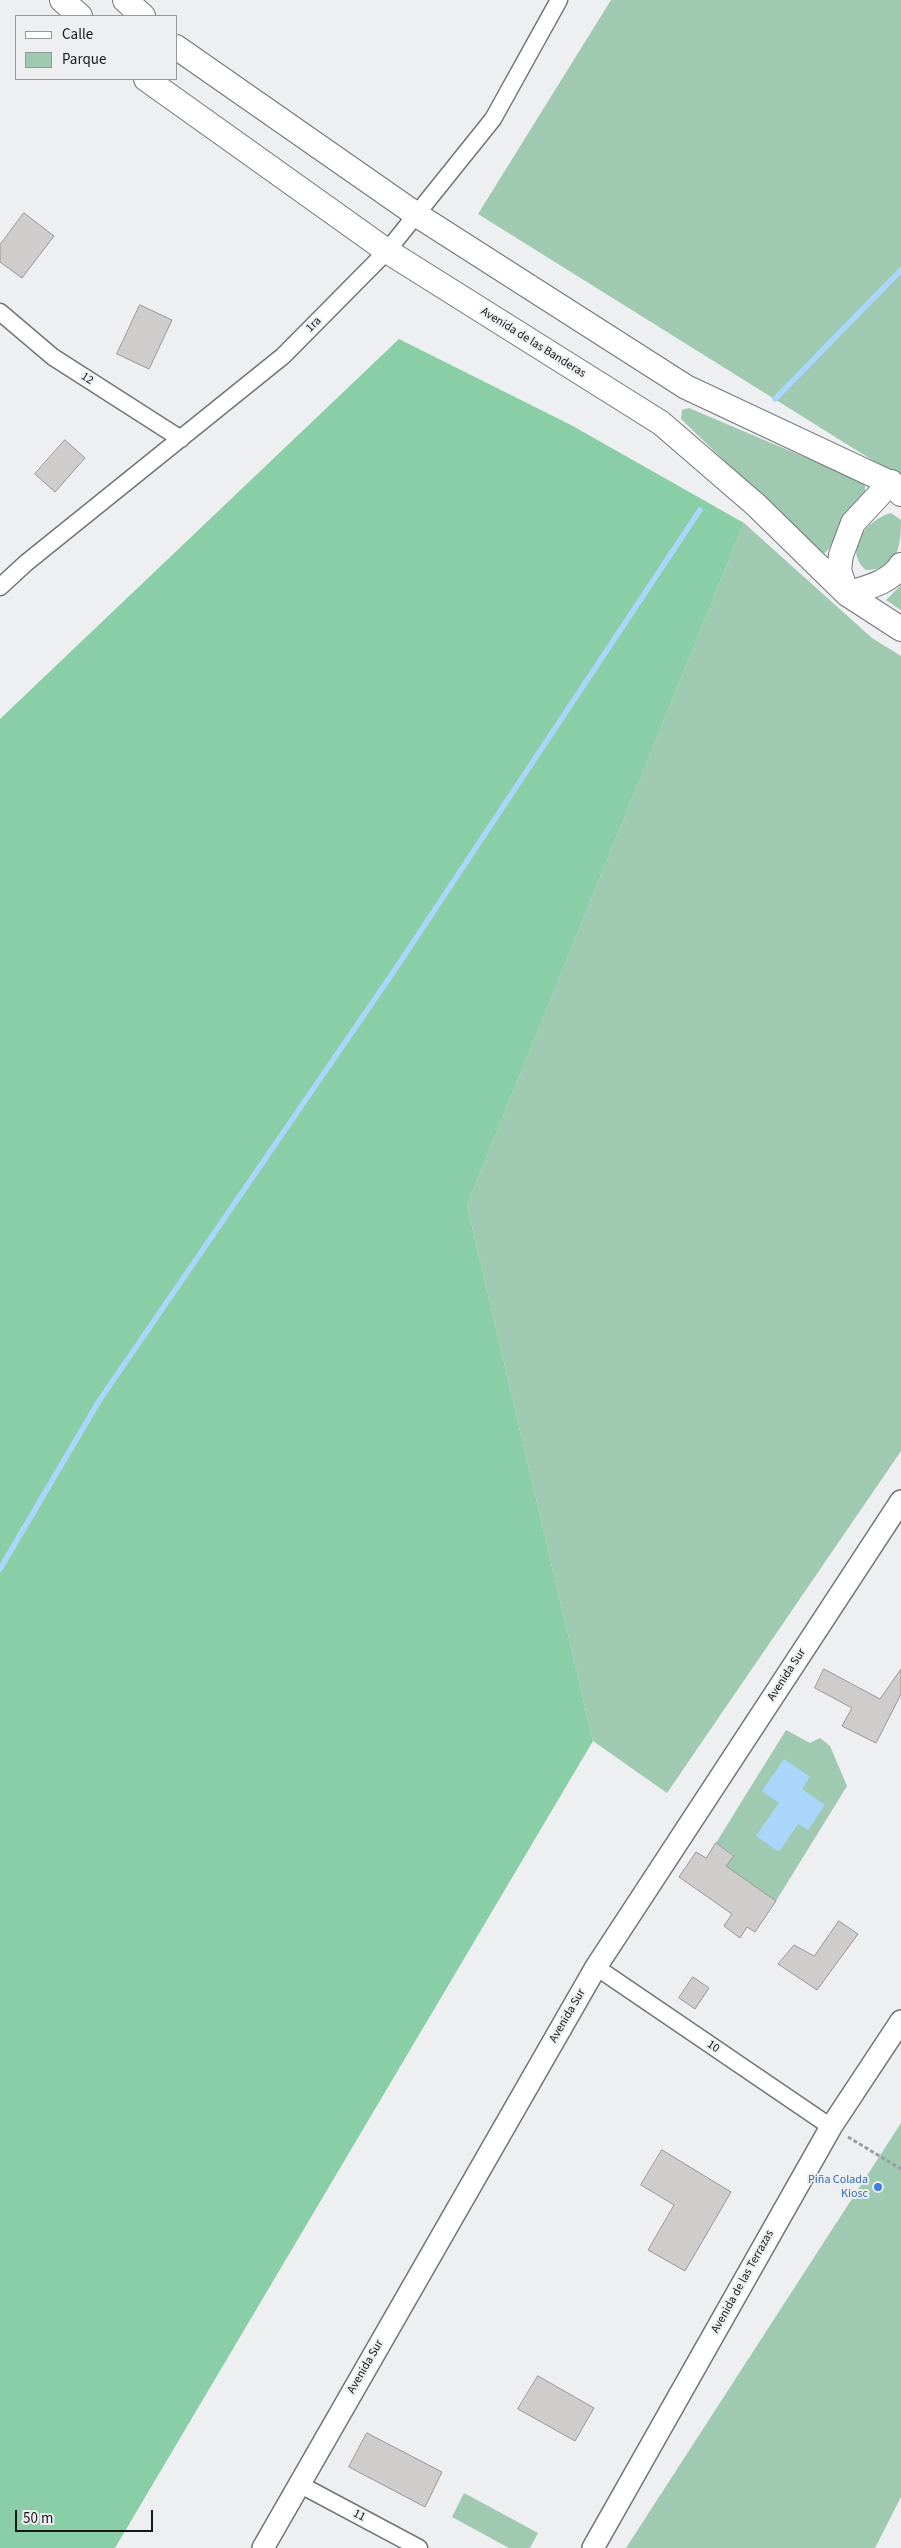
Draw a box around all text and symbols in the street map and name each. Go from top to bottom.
legend [15,15,178,80]
text: Calle [62,24,93,45]
text: Parque [62,49,106,70]
street label: Avenida de las Banderas [478,305,588,381]
street label: 1ra [303,314,325,336]
street label: 12 [78,370,96,388]
street label: Avenida Sur [765,1646,809,1704]
street label: Avenida Sur [547,1987,589,2045]
street label: 10 [704,2038,722,2056]
place label: Piña Colada Kiosc [808,2173,868,2201]
marker: Piña Colada Kiosc [872,2181,884,2193]
street label: Avenida de las Terrazas [709,2228,777,2336]
street label: Avenida Sur [345,2338,387,2396]
scale bar [18,2500,155,2532]
street label: 11 [350,2507,368,2525]
text: 50 m [23,2508,53,2529]

